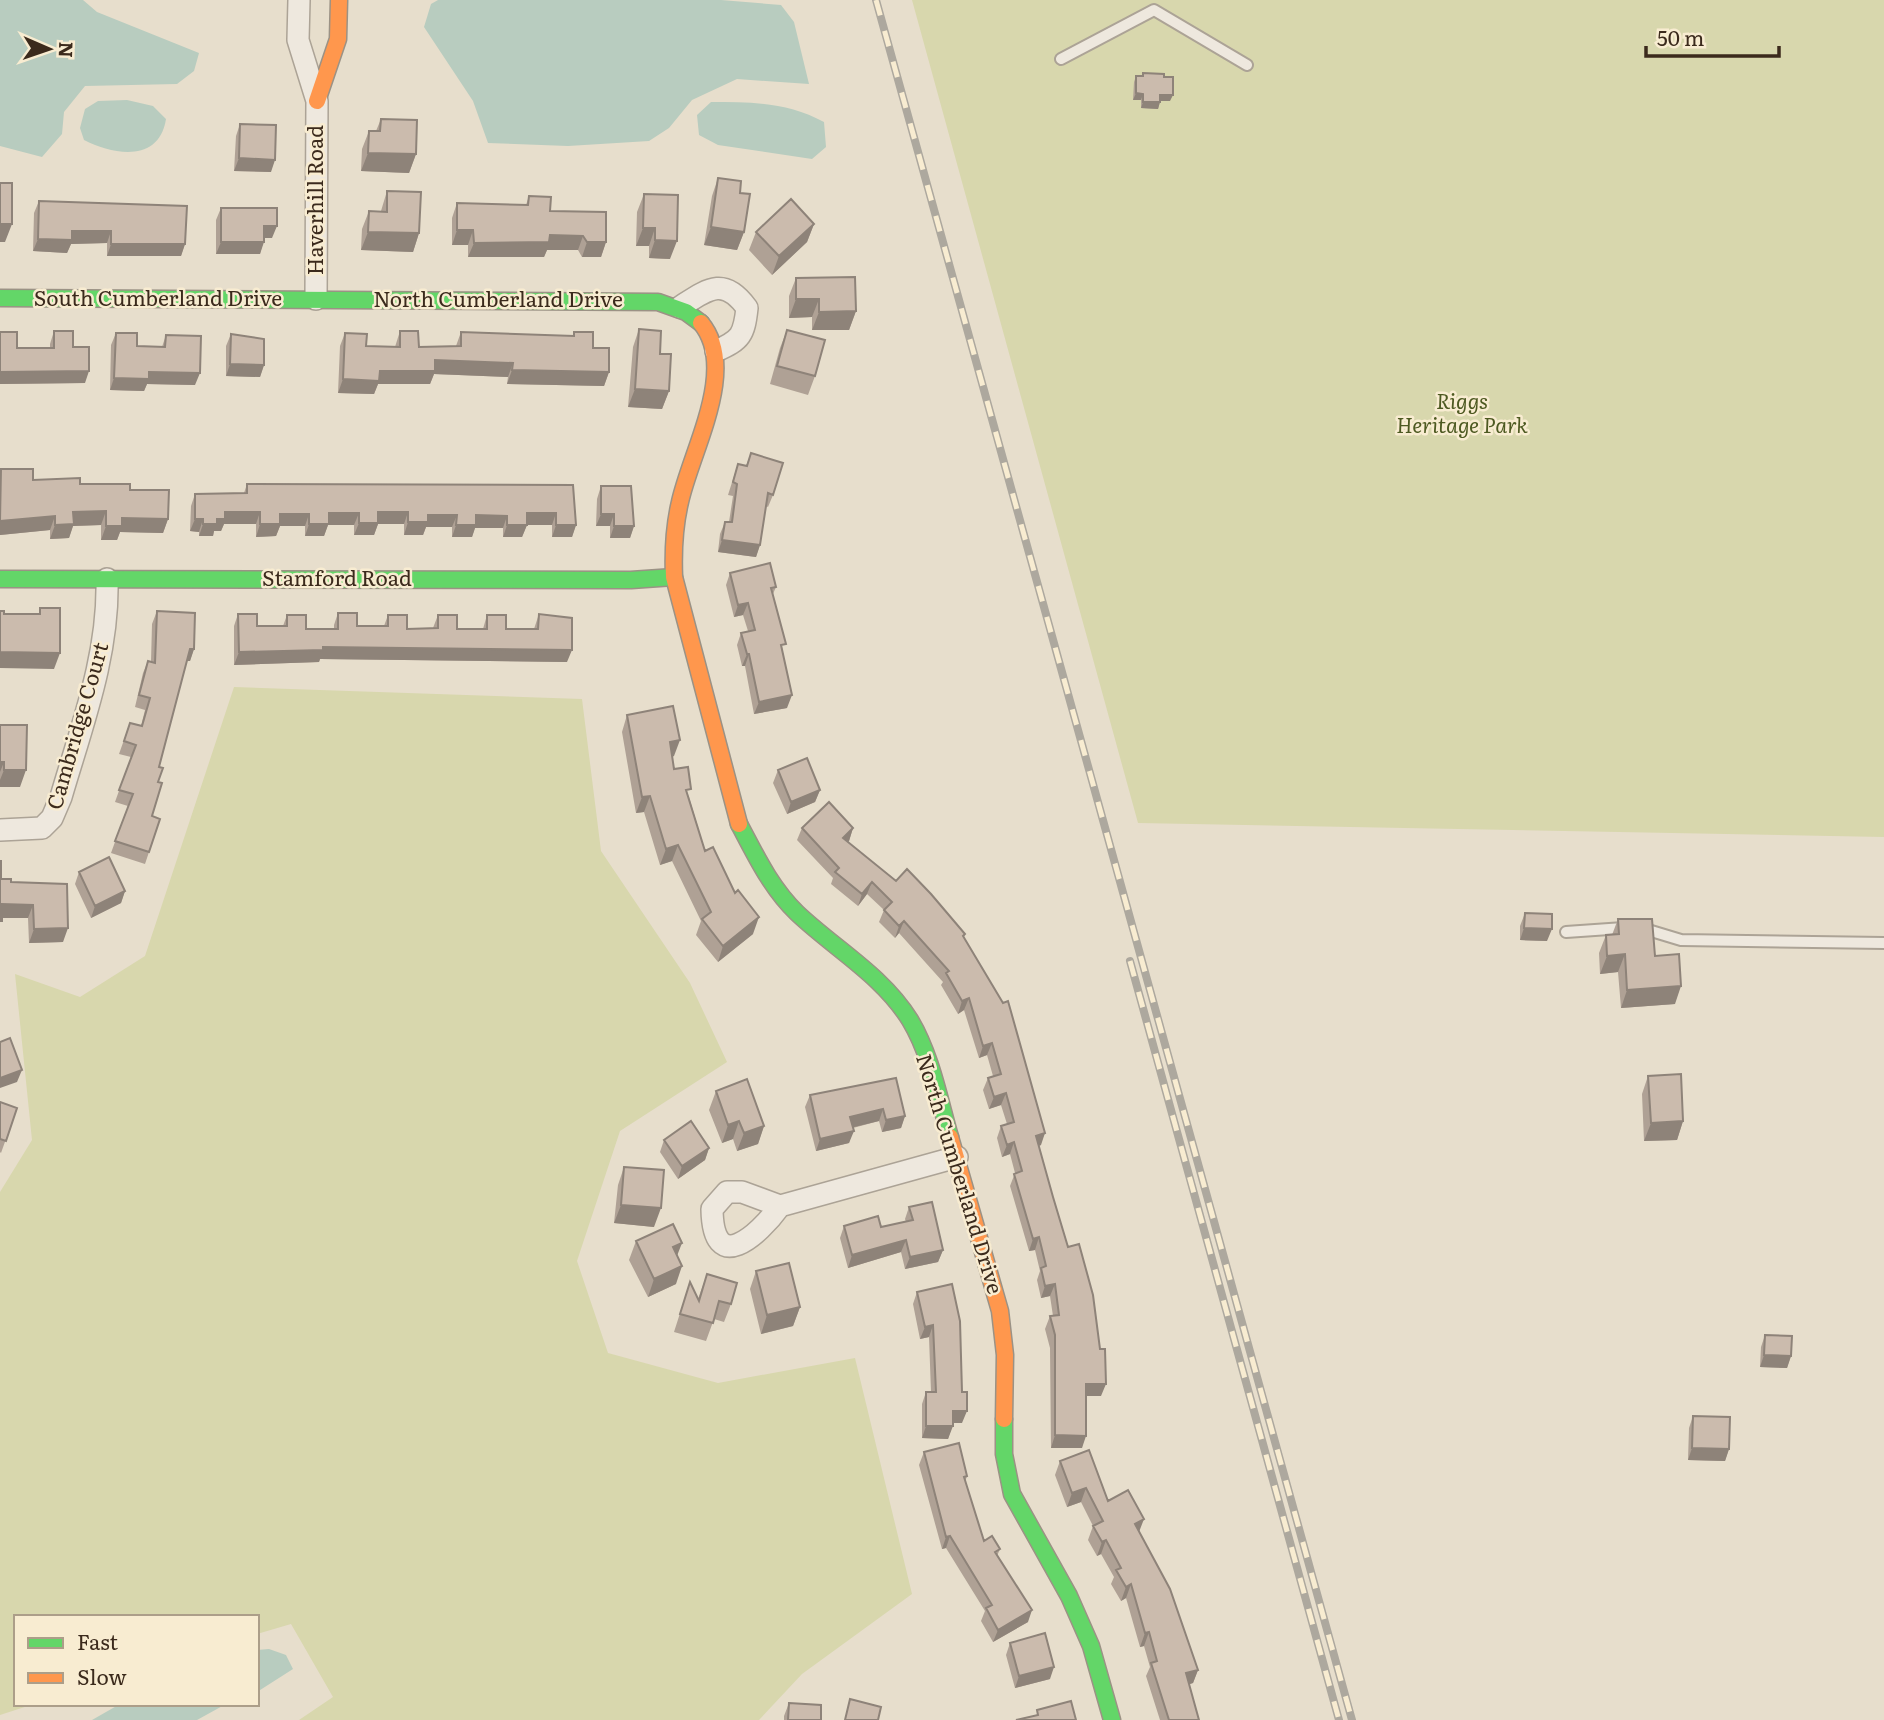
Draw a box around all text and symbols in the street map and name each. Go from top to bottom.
north arrow [14,14,84,84]
scale bar [1646,14,1779,58]
text: 50 m [1657,21,1704,52]
text: N [53,41,81,58]
street label: Haverhill Road [298,125,329,275]
street label: South Cumberland Drive [34,281,282,312]
street label: North Cumberland Drive [373,282,623,313]
park label: Riggs Heritage Park [1396,384,1528,439]
street label: Stamford Road [262,561,412,592]
street label: Cambridge Court [37,638,114,813]
street label: North Cumberland Drive [910,1049,1013,1297]
legend [14,1615,259,1706]
text: Fast [77,1625,118,1656]
text: Slow [77,1660,127,1691]

